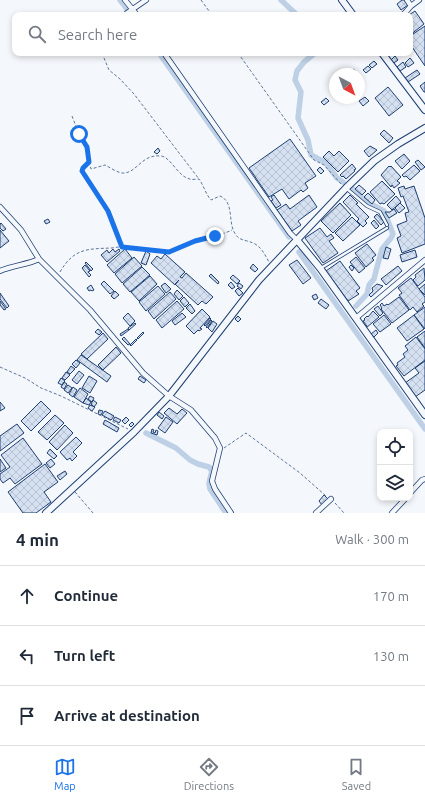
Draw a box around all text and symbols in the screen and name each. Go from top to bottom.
search box [12,12,413,56]
icon: search [26,23,48,45]
text: Search here [58,26,137,43]
north arrow [329,68,365,104]
route start [70,125,88,143]
route end [206,227,224,245]
map controls [377,429,413,501]
button: locate [377,429,413,465]
button: layers [377,465,413,501]
text: 4 min [16,530,59,549]
text: Walk · 300 m [335,532,409,546]
icon: ahead [16,585,38,607]
text: Continue [54,587,118,604]
text: 170 m [373,589,409,603]
icon: left [16,645,38,667]
text: Turn left [54,647,115,664]
text: 130 m [373,649,409,663]
icon: arrive [16,705,38,727]
text: Arrive at destination [54,707,200,724]
tab: Map [54,756,76,792]
tab: Directions [184,756,234,792]
tab: Saved [342,756,371,792]

